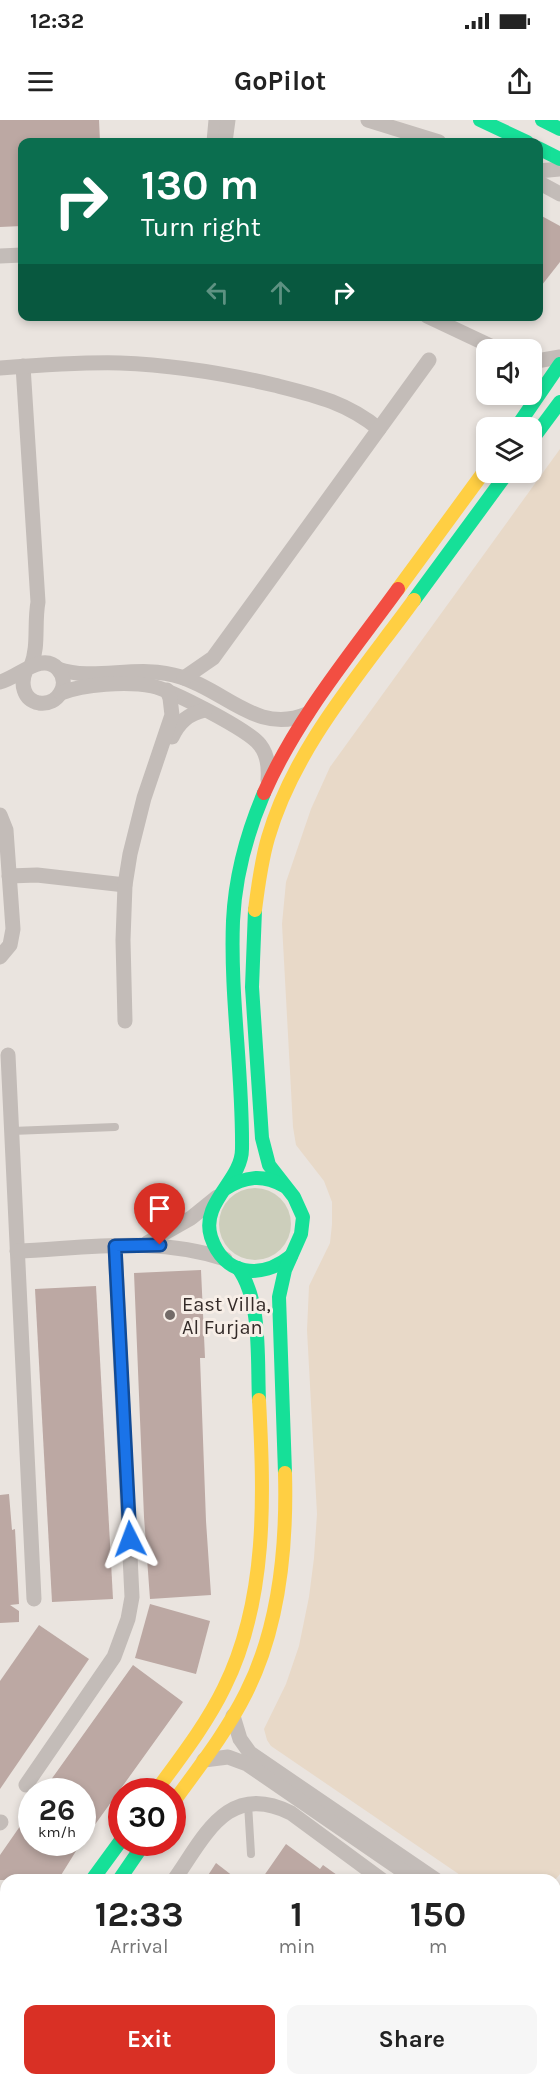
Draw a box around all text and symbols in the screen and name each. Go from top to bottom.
text: 12:32 [30,8,84,34]
icon: menu [24,65,57,98]
text: GoPilot [234,65,326,97]
icon: share [503,65,536,98]
text: 130 m [141,160,259,210]
icon: right [42,162,120,240]
text: Turn right [141,211,261,243]
icon: left [201,276,234,309]
icon: ahead [264,276,297,309]
icon: right [327,276,360,309]
map controls [476,339,542,483]
button: sound [476,339,542,405]
button: layers [476,417,542,483]
pin [134,1183,185,1245]
icon: arrive [143,1192,176,1225]
place label: East Villa, Al Furjan [182,1293,271,1339]
marker: East Villa, Al Furjan [163,1308,177,1322]
position arrow [98,1507,162,1571]
speed limit sign: 30 [108,1778,186,1856]
text: 26 [39,1792,75,1828]
text: km/h [38,1823,76,1841]
text: 12:33 [95,1893,184,1935]
text: 1 [290,1893,303,1935]
text: 150 [410,1893,466,1935]
text: Arrival [110,1935,168,1958]
text: min [278,1935,315,1958]
text: m [429,1935,447,1958]
button: Exit [24,2005,275,2074]
button: Share [287,2005,537,2074]

